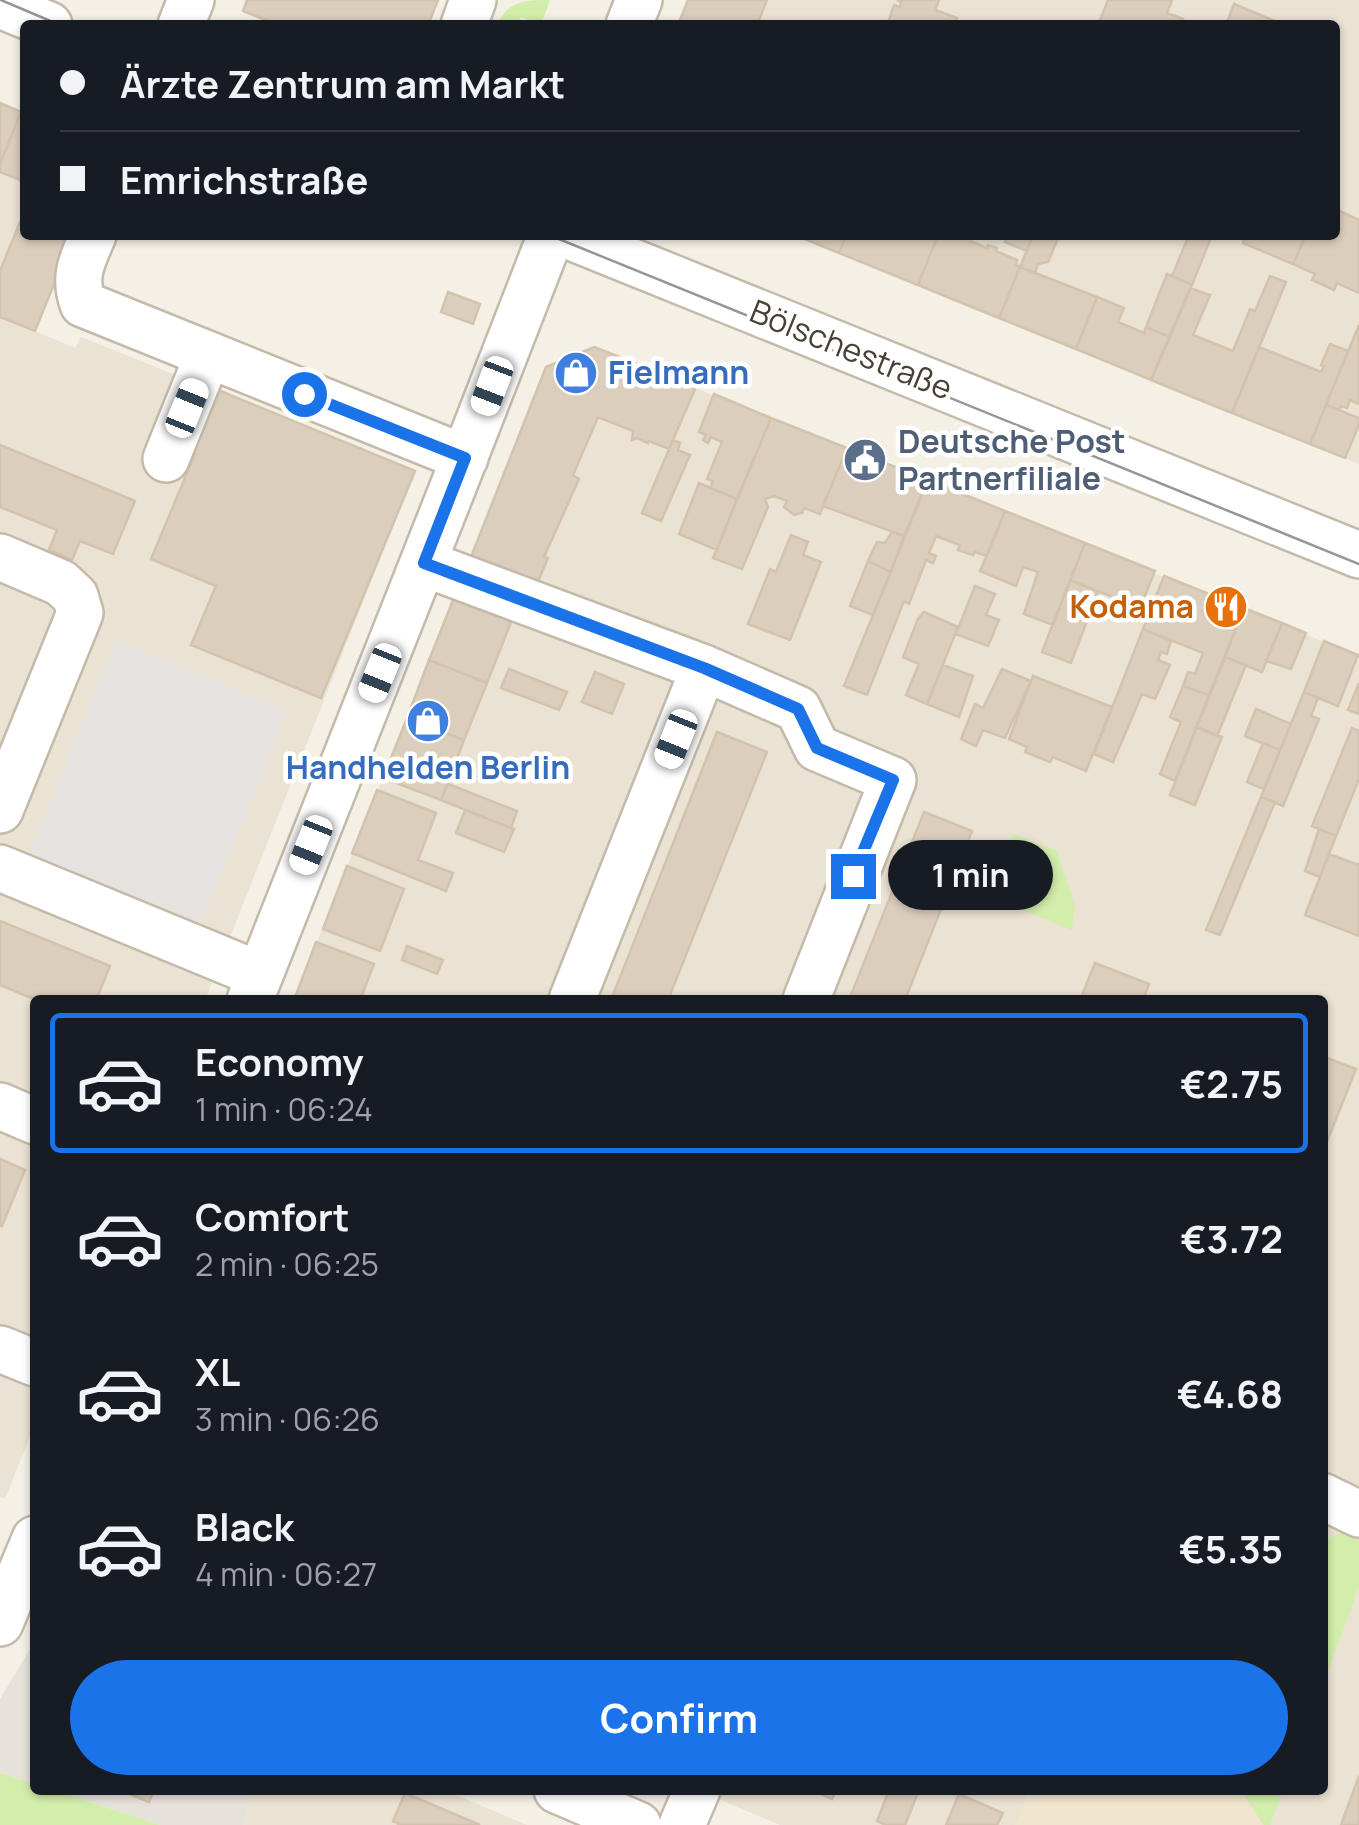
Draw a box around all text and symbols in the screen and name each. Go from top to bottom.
text: Ärzte Zentrum am Markt [120,57,565,109]
text: Emrichstraße [120,153,368,205]
street label: Bölschestraße [744,289,959,410]
shop icon: Fielmann [553,350,599,396]
place label: Fielmann [608,350,749,394]
car [467,353,517,419]
route start [282,372,327,417]
car [162,375,212,441]
place label: Deutsche Post Partnerfiliale [898,419,1126,500]
public building icon: Deutsche Post Partnerfiliale [842,437,888,483]
place label: Kodama [1069,584,1194,628]
restaurant icon: Kodama [1203,584,1249,630]
car [355,640,405,706]
shop icon: Handhelden Berlin [405,698,451,744]
car [651,706,701,772]
place label: Handhelden Berlin [286,745,570,789]
car [286,812,336,878]
callout: 1 min [888,841,1053,911]
text: 1 min [931,853,1010,897]
route end [831,854,876,899]
text: Economy [195,1035,364,1087]
icon: car [75,1038,165,1128]
text: €2.75 [1180,1057,1283,1109]
text: 1 min · 06:24 [195,1087,373,1131]
text: Comfort [195,1190,349,1242]
icon: car [75,1193,165,1283]
text: €3.72 [1181,1212,1283,1264]
text: 2 min · 06:25 [195,1242,379,1286]
text: XL [195,1345,240,1397]
icon: car [75,1348,165,1438]
text: €4.68 [1177,1367,1283,1419]
text: 3 min · 06:26 [195,1397,380,1441]
text: Black [195,1500,294,1552]
icon: car [75,1503,165,1593]
text: €5.35 [1179,1522,1283,1574]
text: 4 min · 06:27 [195,1552,377,1596]
button: Confirm [70,1660,1288,1775]

